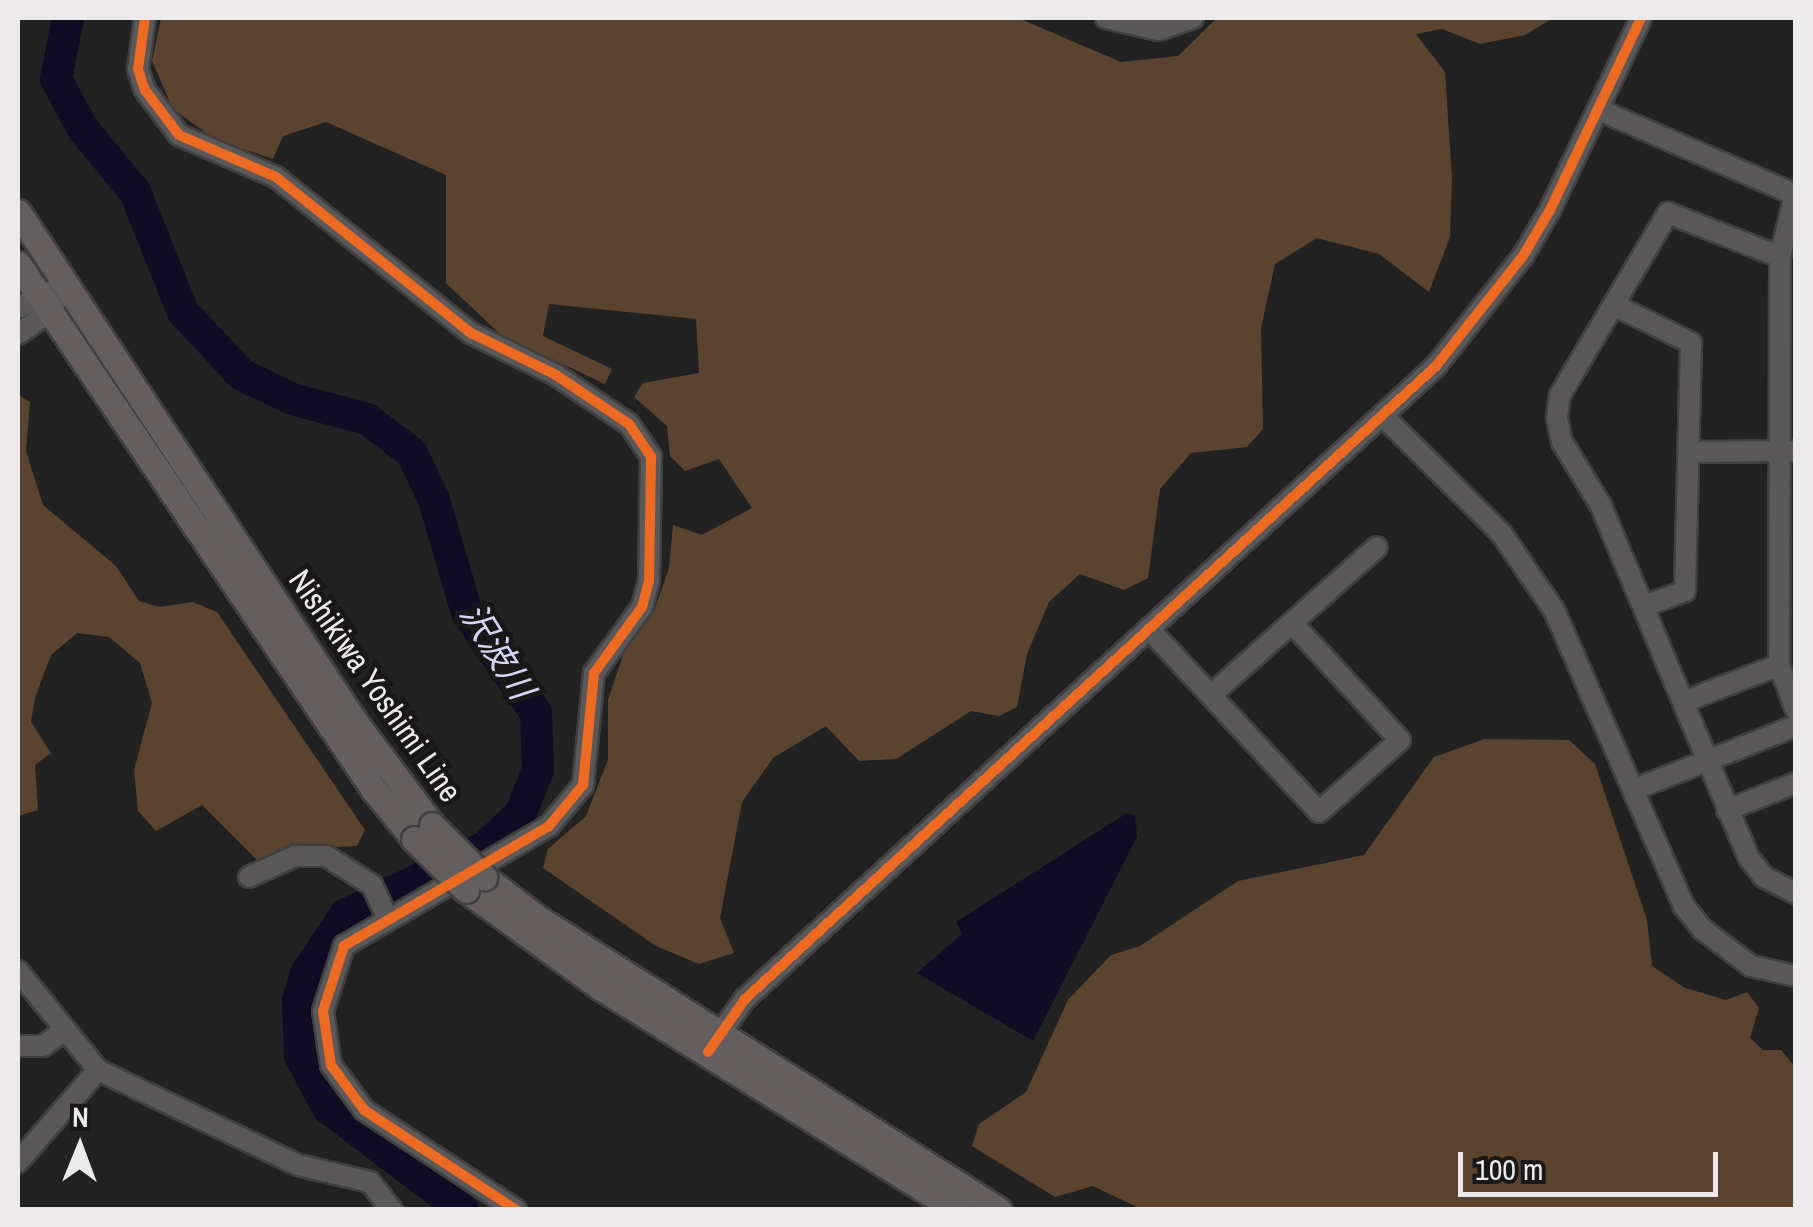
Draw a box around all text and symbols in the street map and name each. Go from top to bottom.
street label: Nishikiwa Yoshimi Line [280,562,470,810]
water label: 沢波川 [451,595,543,707]
north arrow [30,1097,130,1197]
text: N [72,1098,89,1136]
scale bar [1463,1132,1723,1194]
text: 100 m [1475,1149,1543,1189]

